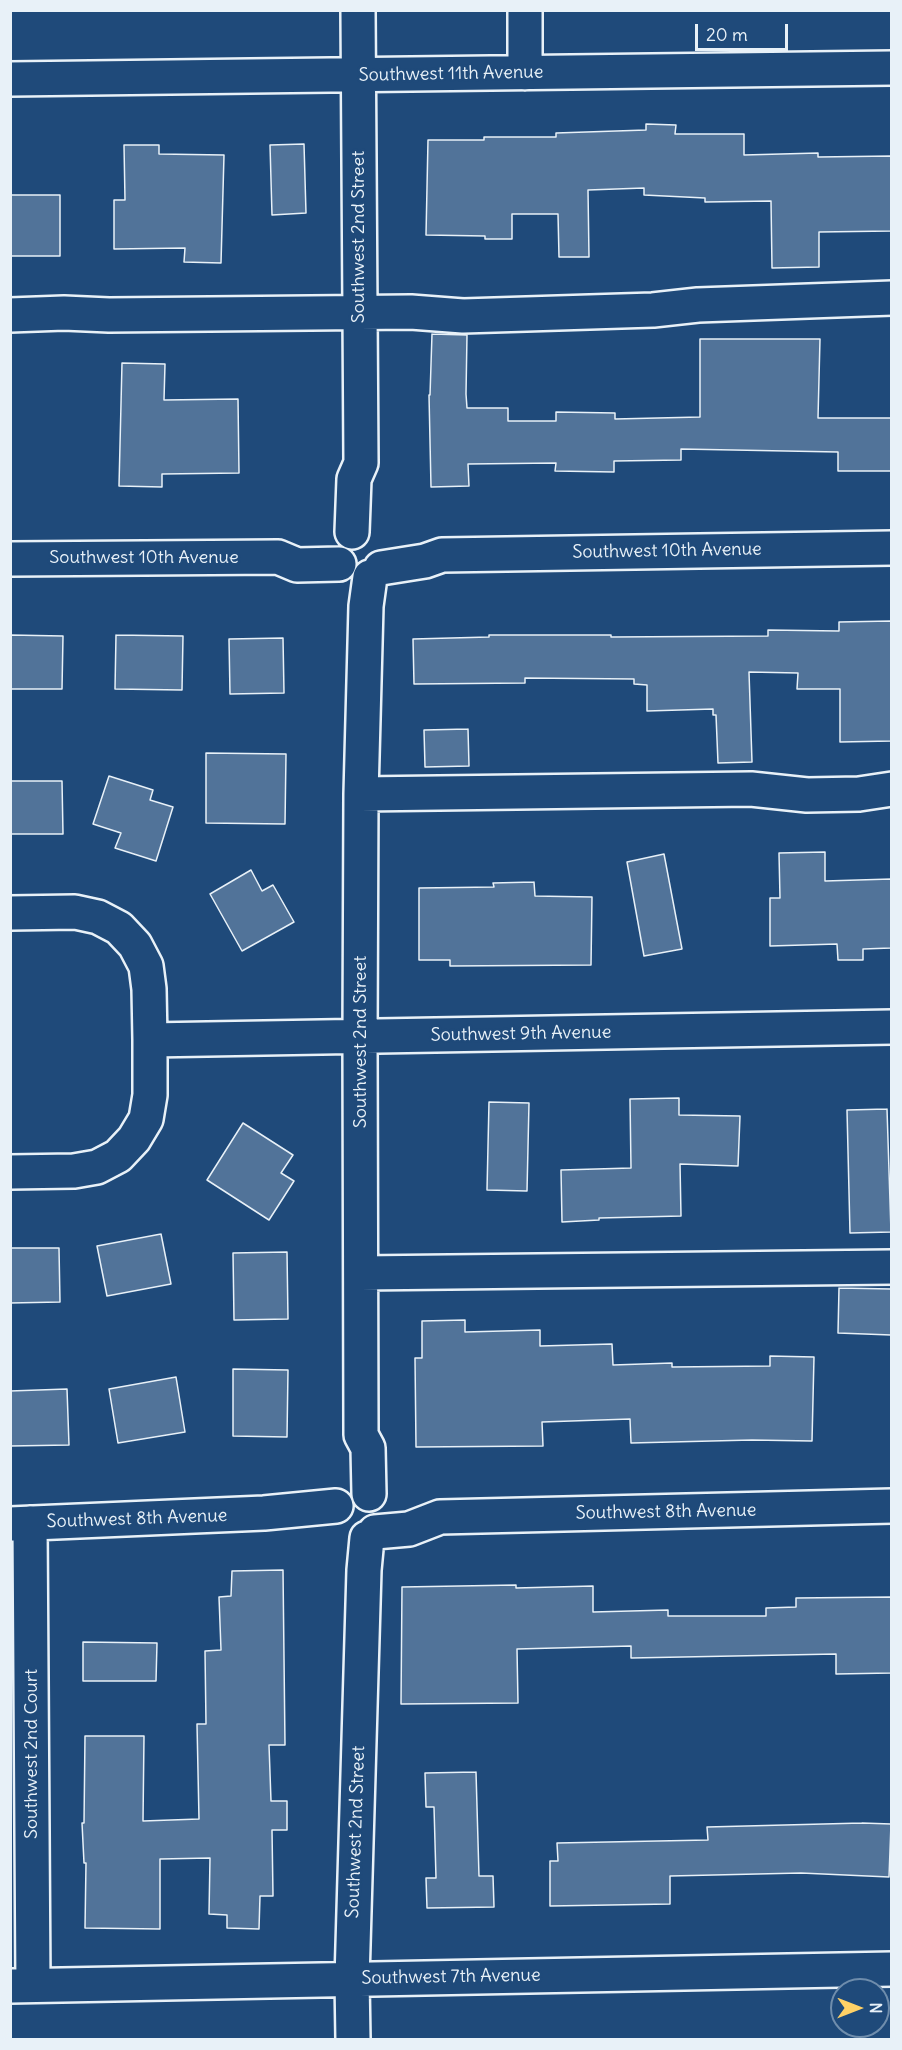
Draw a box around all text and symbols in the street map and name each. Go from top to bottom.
scale bar [698,12,791,50]
text: 20 m [706,23,748,46]
street label: Southwest 11th Avenue [358,62,544,86]
street label: Southwest 2nd Street [348,151,370,323]
street label: Southwest 10th Avenue [572,539,762,563]
street label: Southwest 10th Avenue [49,547,239,569]
street label: Southwest 2nd Street [350,956,372,1128]
street label: Southwest 9th Avenue [430,1022,612,1046]
street label: Southwest 8th Avenue [575,1500,757,1524]
street label: Southwest 8th Avenue [46,1505,228,1533]
street label: Southwest 2nd Court [21,1669,43,1839]
street label: Southwest 2nd Street [342,1745,370,1919]
street label: Southwest 7th Avenue [361,1965,541,1989]
north arrow [830,1978,890,2038]
text: N [866,2002,886,2014]

